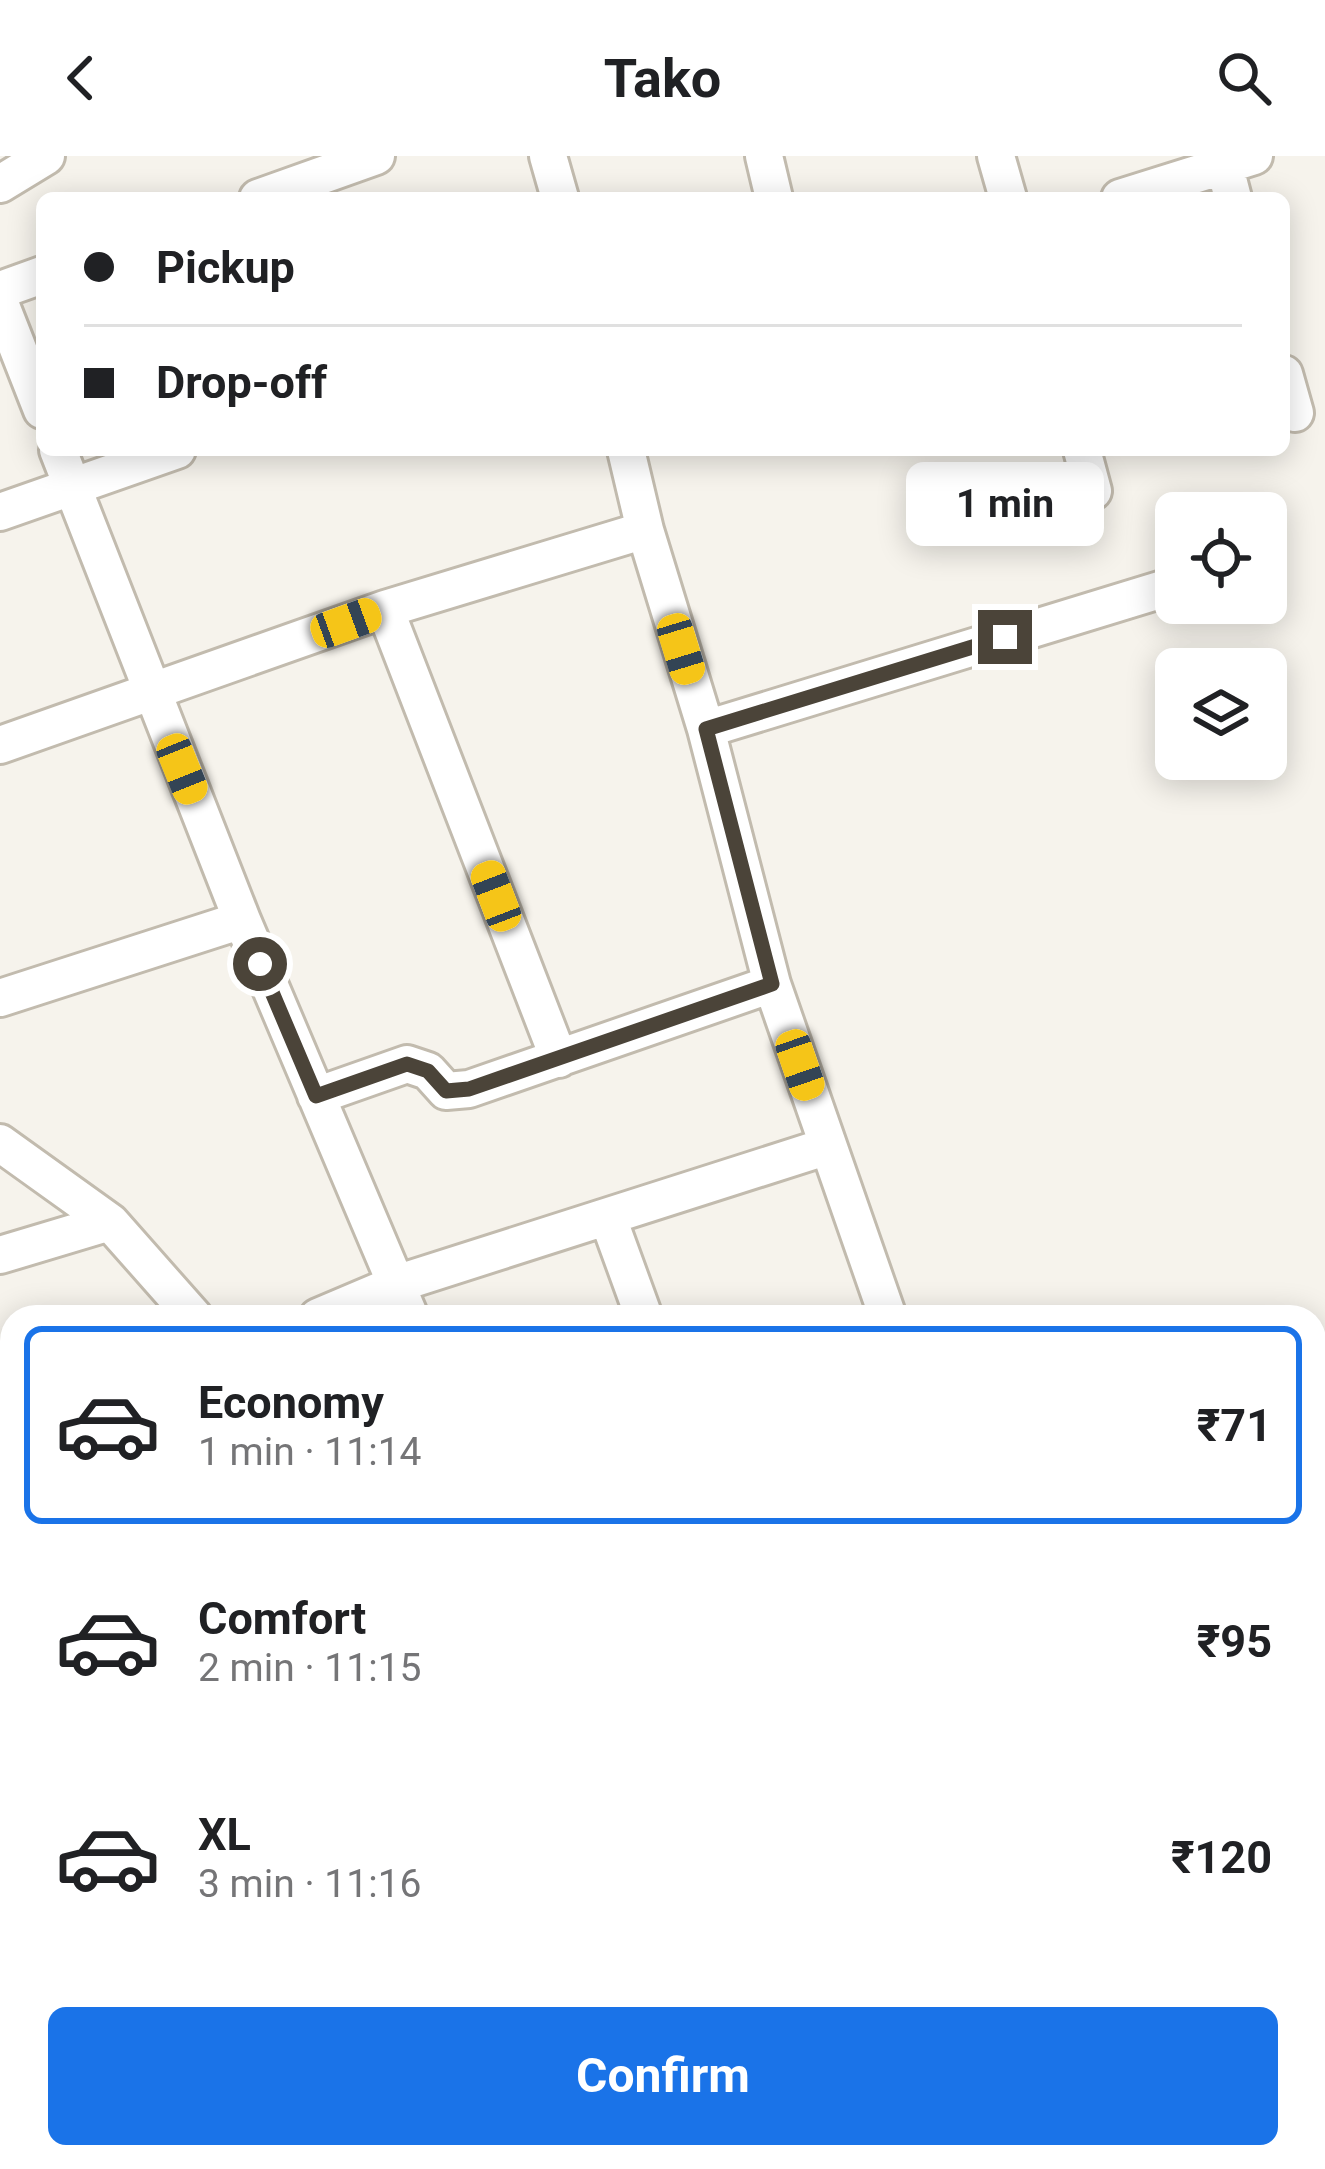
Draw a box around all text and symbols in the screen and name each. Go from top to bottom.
icon: back [48,45,114,111]
icon: search [1211,45,1277,111]
text: Tako [604,47,721,110]
text: Pickup [156,241,295,294]
text: Drop-off [156,356,327,409]
callout: 1 min [906,463,1104,547]
text: 1 min [956,481,1054,527]
map controls [1155,492,1287,780]
button: locate [1155,492,1287,624]
car [306,594,386,652]
car [653,609,709,689]
route end [978,610,1032,664]
button: layers [1155,648,1287,780]
car [152,729,212,809]
car [466,856,526,936]
route start [233,937,287,991]
car [771,1025,829,1105]
icon: car [54,1371,162,1479]
text: Economy [198,1376,384,1429]
text: ₹71 [1197,1399,1272,1452]
text: 1 min · 11:14 [198,1429,421,1475]
icon: car [54,1587,162,1695]
text: Comfort [198,1592,366,1645]
text: ₹95 [1197,1615,1272,1668]
text: 2 min · 11:15 [198,1645,421,1691]
icon: car [54,1803,162,1911]
text: XL [198,1808,251,1861]
text: ₹120 [1171,1831,1272,1884]
text: 3 min · 11:16 [198,1861,421,1907]
button: Confirm [48,2007,1278,2145]

